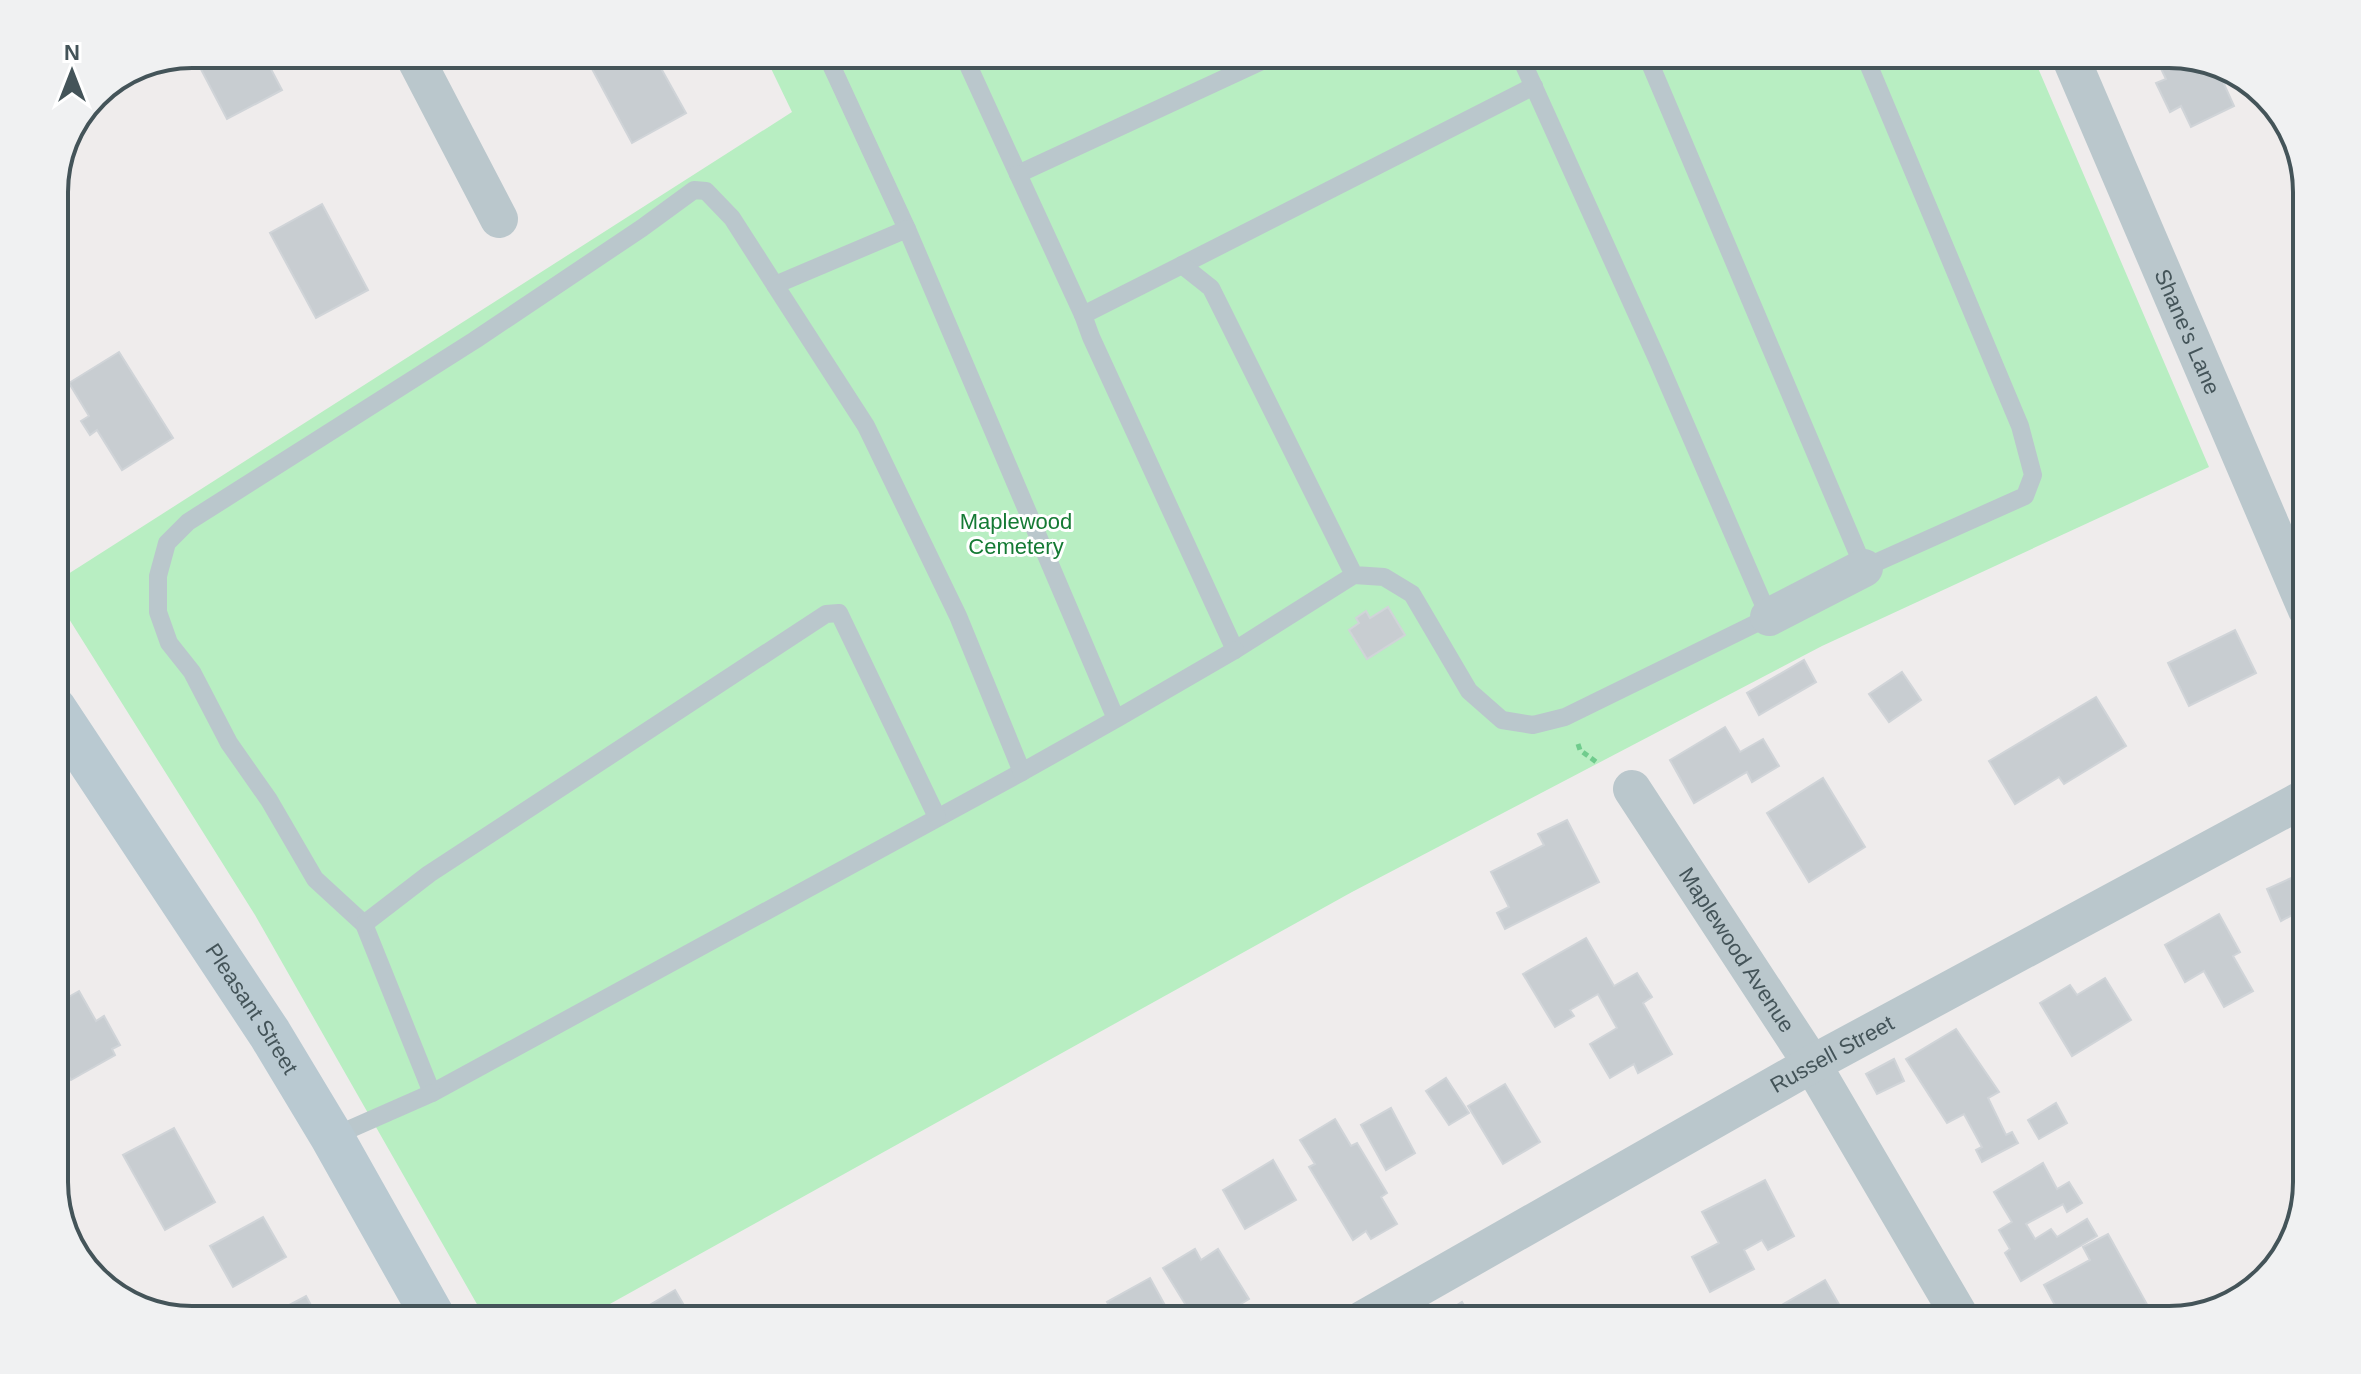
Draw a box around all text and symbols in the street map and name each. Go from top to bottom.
north arrow [32,32,112,112]
text: N [64,40,80,65]
street label: Shane's Lane [2150,265,2225,398]
park label: Maplewood Cemetery [960,509,1072,559]
street label: Maplewood Avenue [1674,863,1800,1037]
street label: Pleasant Street [200,939,303,1079]
street label: Russell Street [1766,1010,1898,1098]

